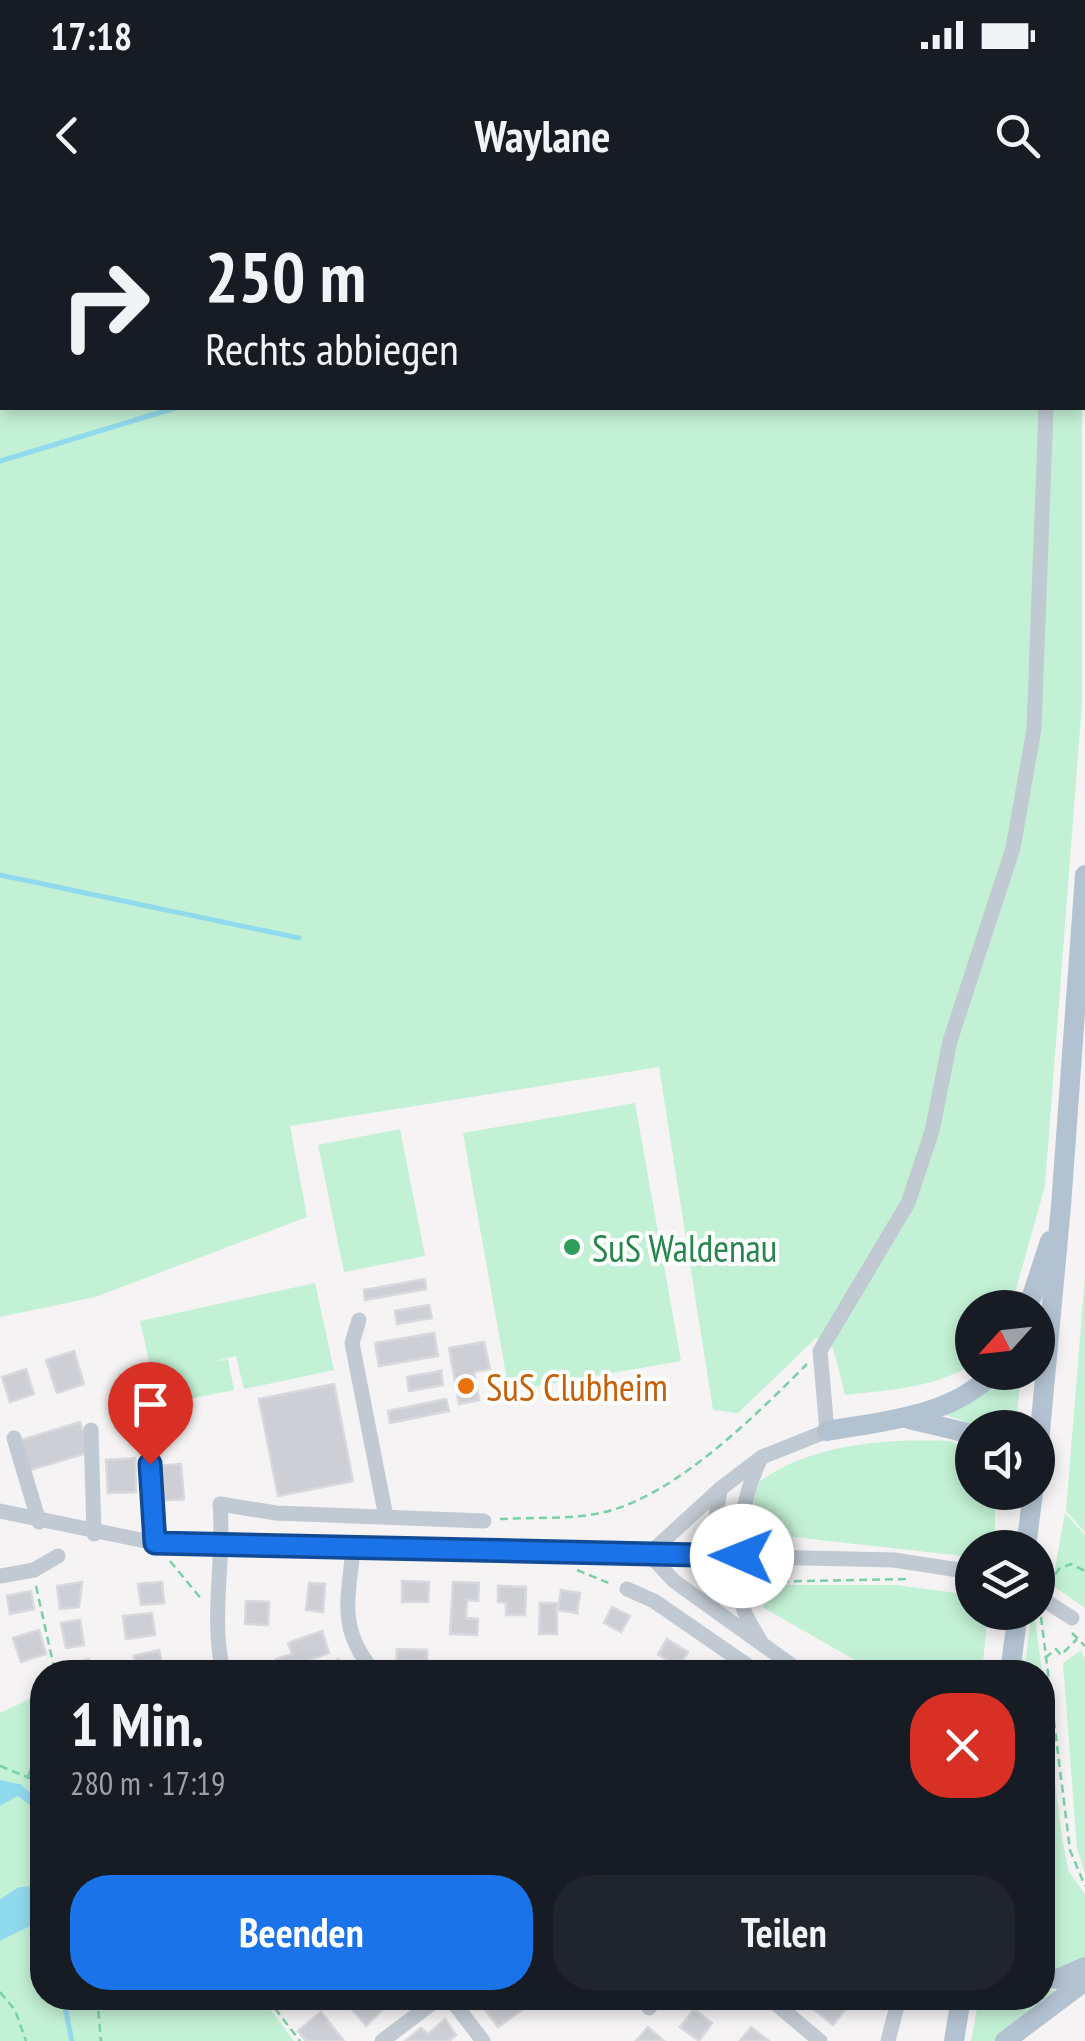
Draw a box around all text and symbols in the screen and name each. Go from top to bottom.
text: 17:18 [50,11,132,60]
text: Waylane [475,106,611,164]
icon: back [40,108,95,163]
icon: search [990,108,1045,163]
text: 250 m [205,231,366,321]
icon: right [40,240,170,370]
text: Rechts abbiegen [205,319,459,377]
place label: SuS Waldenau [592,1223,777,1272]
marker: SuS Waldenau [561,1236,583,1258]
north arrow [955,1290,1055,1390]
map controls [955,1290,1055,1630]
pin [108,1362,193,1465]
place label: SuS Clubheim [486,1362,668,1411]
marker: SuS Clubheim [455,1375,477,1397]
icon: arrive [123,1377,178,1432]
button: sound [955,1410,1055,1510]
position arrow [690,1504,794,1608]
button: layers [955,1530,1055,1630]
text: 1 Min. [70,1685,204,1763]
button: close [910,1693,1015,1798]
text: 280 m · 17:19 [70,1762,225,1804]
button: Beenden [70,1875,533,1990]
button: Teilen [553,1875,1015,1990]

